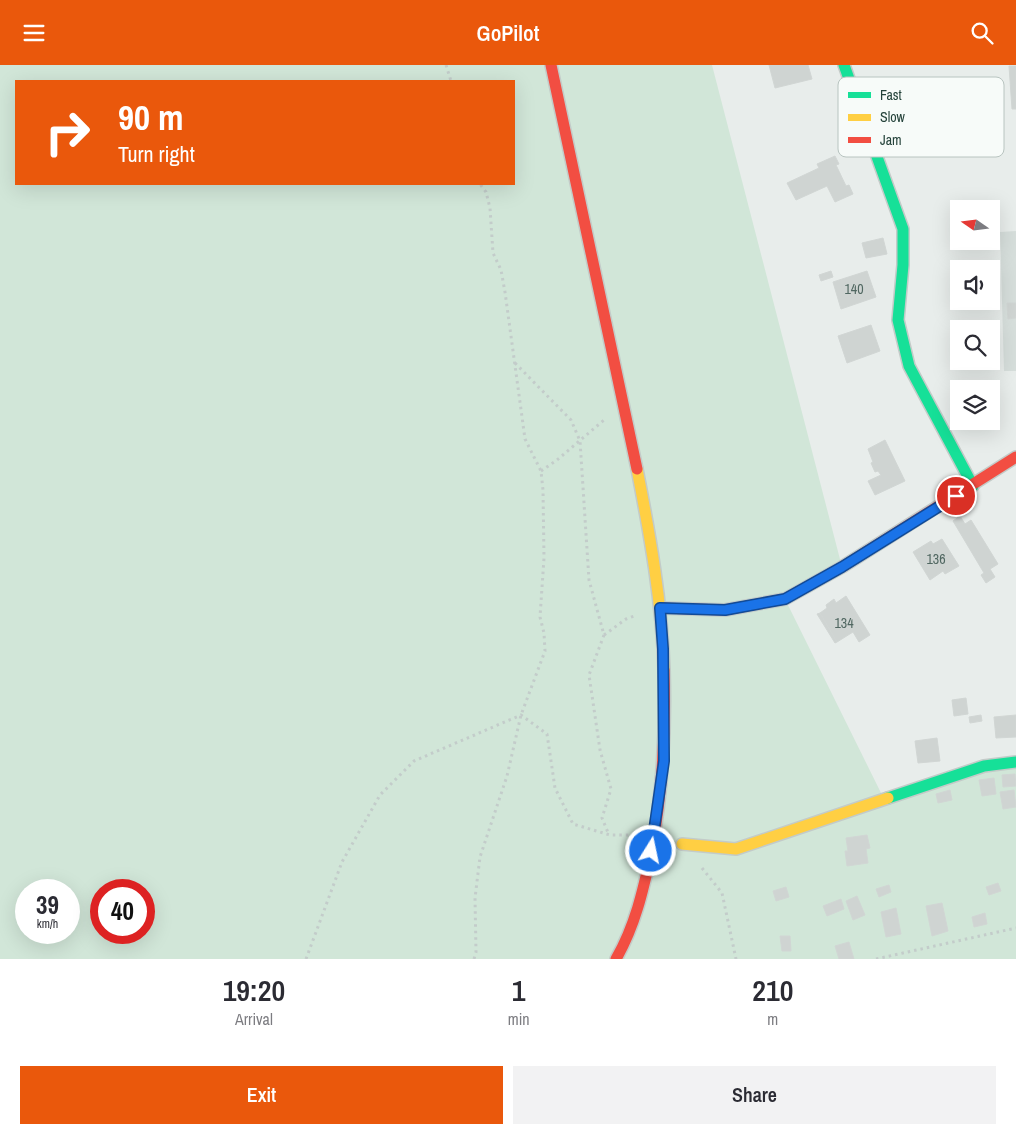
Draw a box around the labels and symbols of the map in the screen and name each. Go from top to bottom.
legend [838,77,1004,157]
text: Fast [880,86,902,104]
text: Slow [880,108,906,126]
text: Jam [880,131,902,149]
north arrow [950,200,1000,250]
house number: 140 [844,280,864,298]
pin [935,475,977,517]
house number: 136 [926,550,946,568]
house number: 134 [834,614,854,632]
position arrow [624,824,676,876]
speed limit sign: 40 [90,879,155,944]

